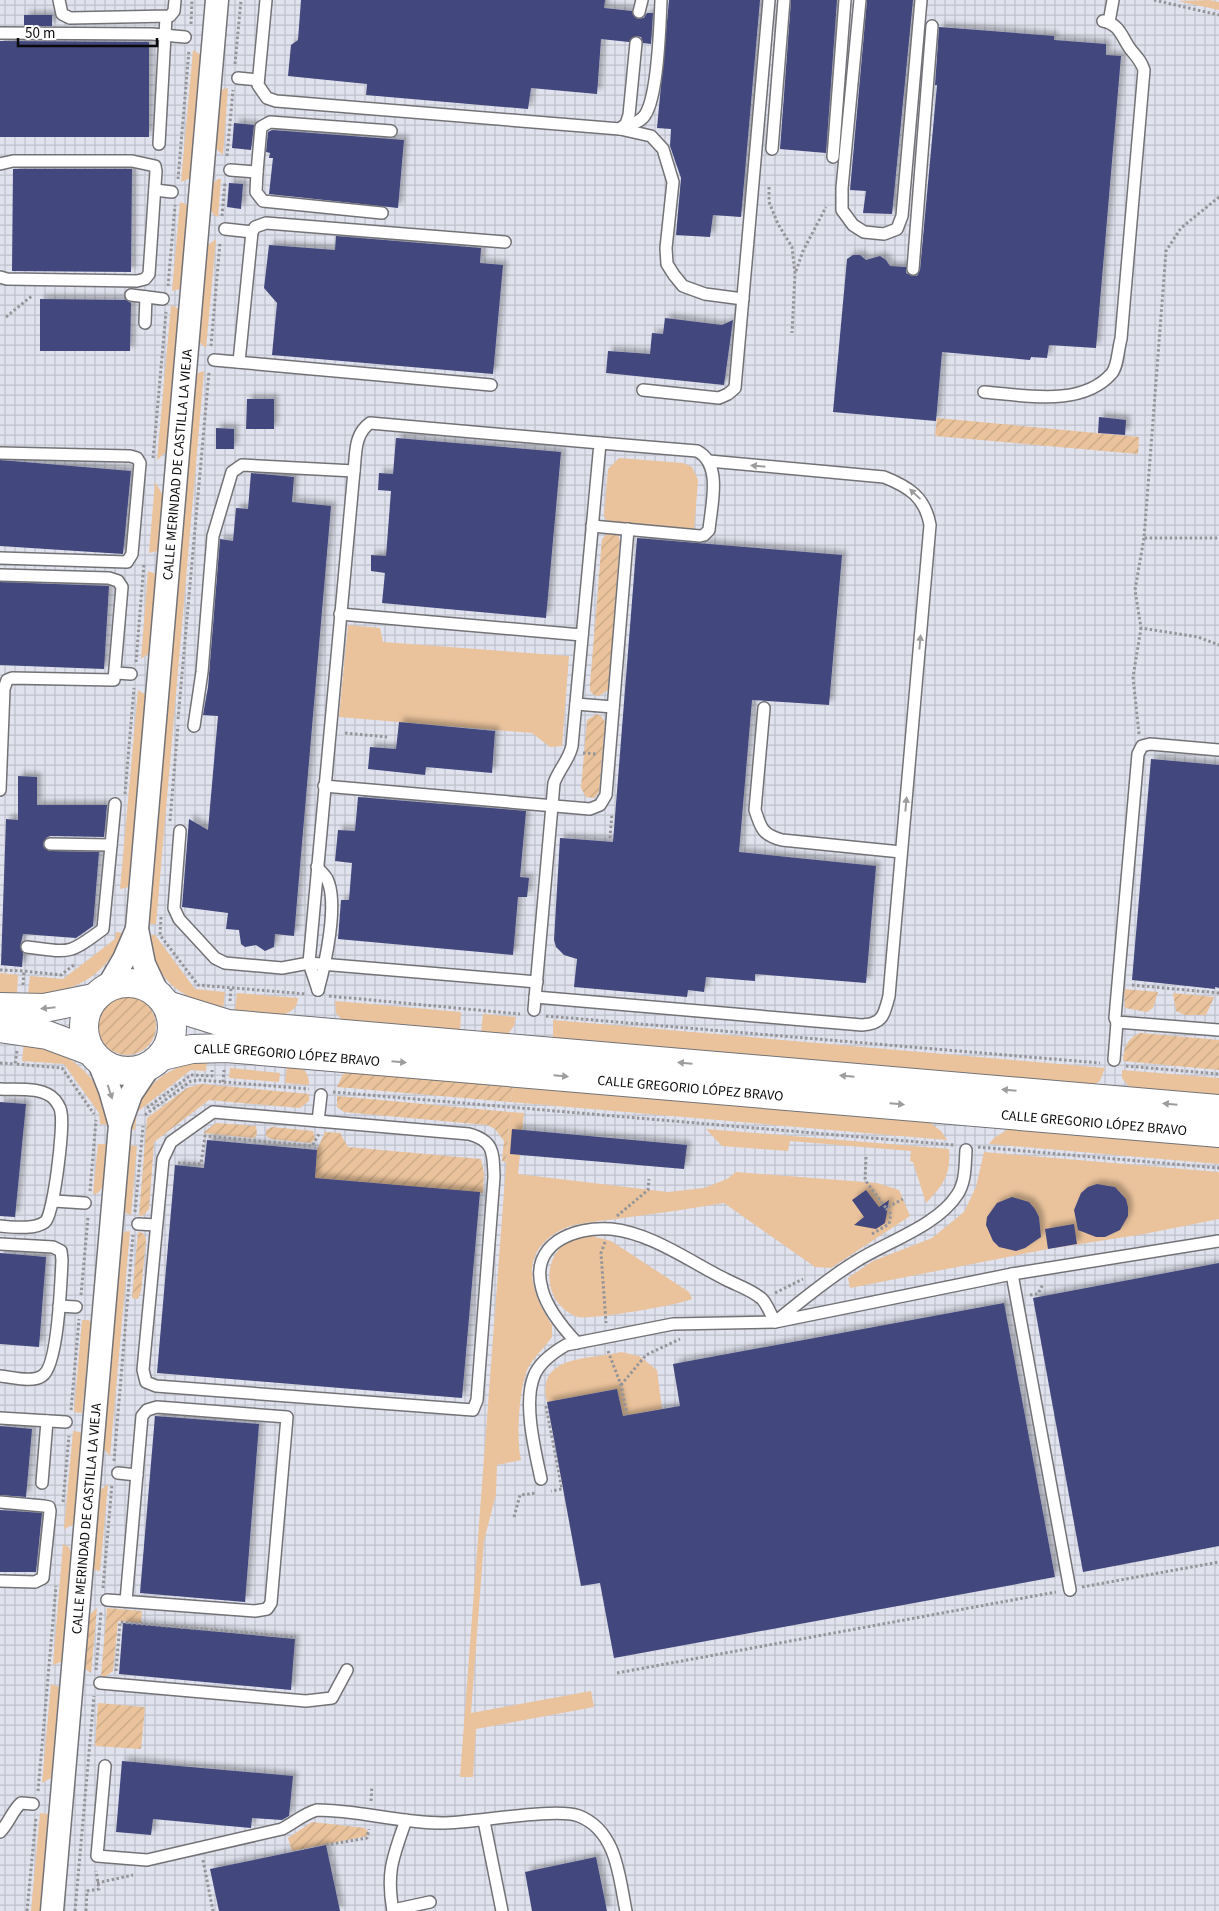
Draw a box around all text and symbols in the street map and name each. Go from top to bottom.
scale bar [18,15,156,47]
text: 50 m [25,23,55,44]
street label: CALLE MERINDAD DE CASTILLA LA VIEJA [158,348,198,581]
one-way arrow [750,461,766,469]
one-way arrow [910,488,922,500]
one-way arrow [916,634,924,650]
one-way arrow [902,796,910,812]
one-way arrow [39,1004,55,1012]
street label: CALLE GREGORIO LÓPEZ BRAVO [194,1039,381,1072]
one-way arrow [391,1059,407,1067]
one-way arrow [676,1059,692,1067]
street label: CALLE GREGORIO LÓPEZ BRAVO [597,1071,784,1107]
one-way arrow [553,1072,569,1080]
one-way arrow [838,1072,854,1080]
one-way arrow [107,1085,114,1100]
one-way arrow [1000,1086,1016,1094]
one-way arrow [1162,1100,1178,1108]
one-way arrow [889,1101,905,1109]
street label: CALLE GREGORIO LÓPEZ BRAVO [1000,1105,1188,1141]
street label: CALLE MERINDAD DE CASTILLA LA VIEJA [67,1402,107,1635]

